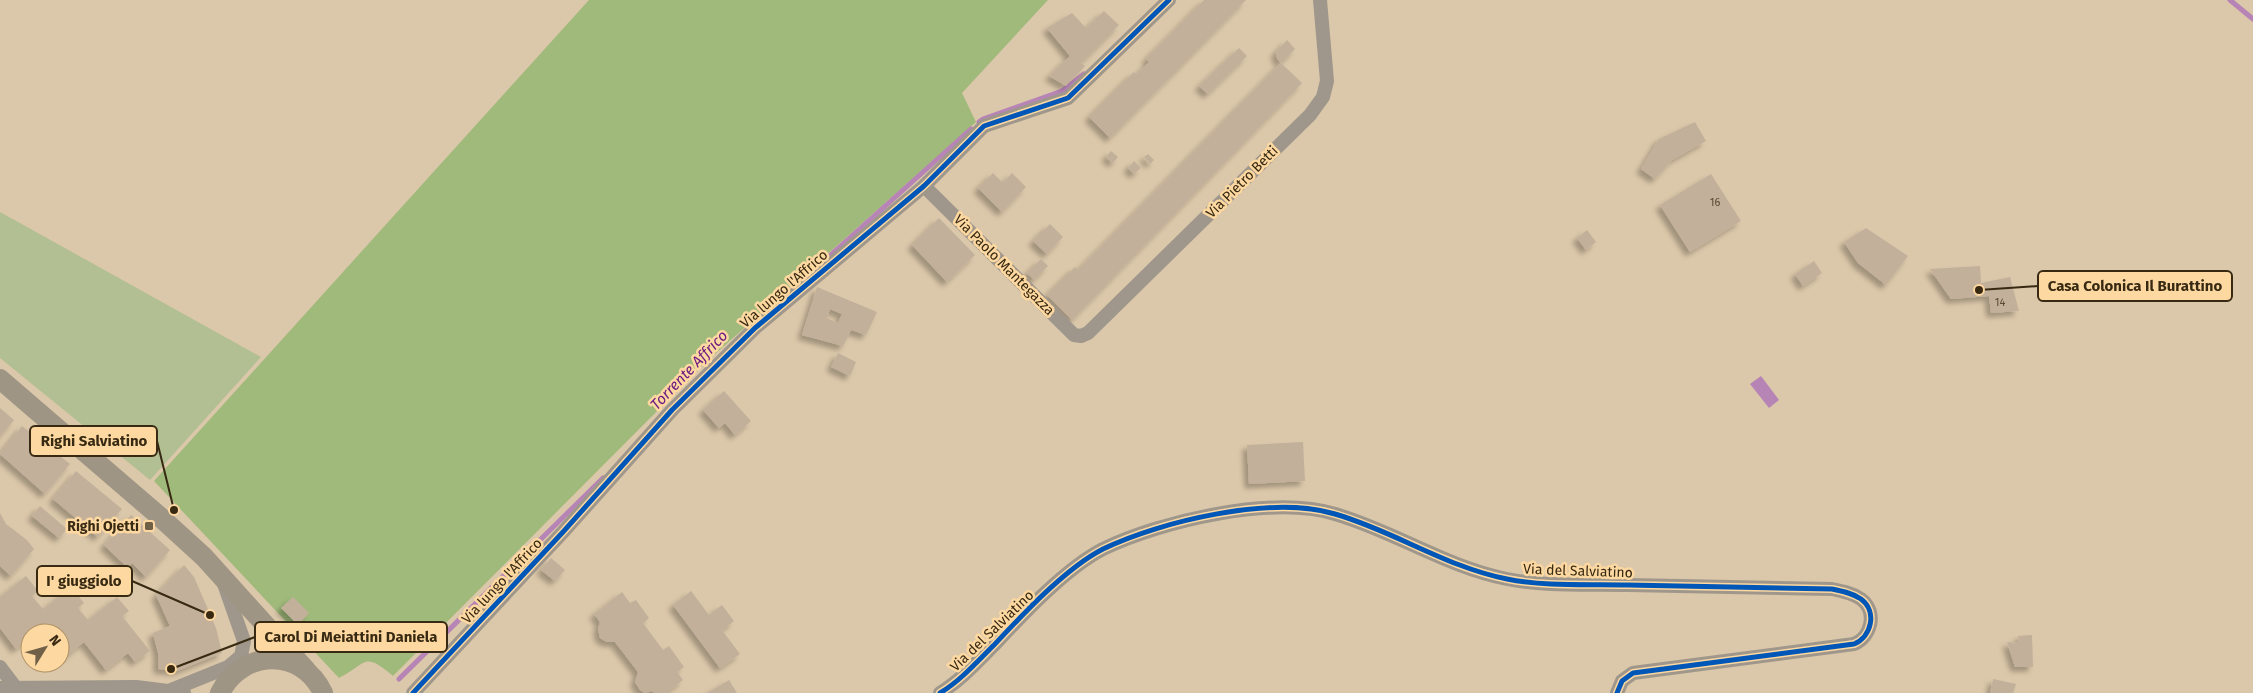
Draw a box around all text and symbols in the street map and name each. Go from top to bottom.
street label: Via Pietro Betti [1202,142,1282,222]
house number: 16 [1710,196,1720,209]
street label: Via Paolo Mantegazza [950,211,1058,319]
street label: Via lungo l'Affrico [737,246,831,332]
callout: Casa Colonica Il Burattino [2038,271,2232,301]
text: Casa Colonica Il Burattino [2048,277,2222,295]
house number: 14 [1995,296,2005,309]
water label: Torrente Affrico [647,327,731,413]
callout: Righi Salviatino [30,426,157,456]
text: Righi Salviatino [41,432,148,450]
place label: Righi Ojetti [67,518,139,535]
marker: Righi Ojetti [143,520,155,532]
street label: Via lungo l'Affrico [458,535,546,627]
street label: Via del Salviatino [1523,561,1633,581]
callout: I' giuggiolo [37,566,132,596]
text: I' giuggiolo [46,572,122,590]
street label: Via del Salviatino [947,587,1037,675]
callout: Carol Di Meiattini Daniela [255,622,447,652]
north arrow [20,623,70,673]
text: Carol Di Meiattini Daniela [265,628,437,646]
text: N [45,632,65,649]

